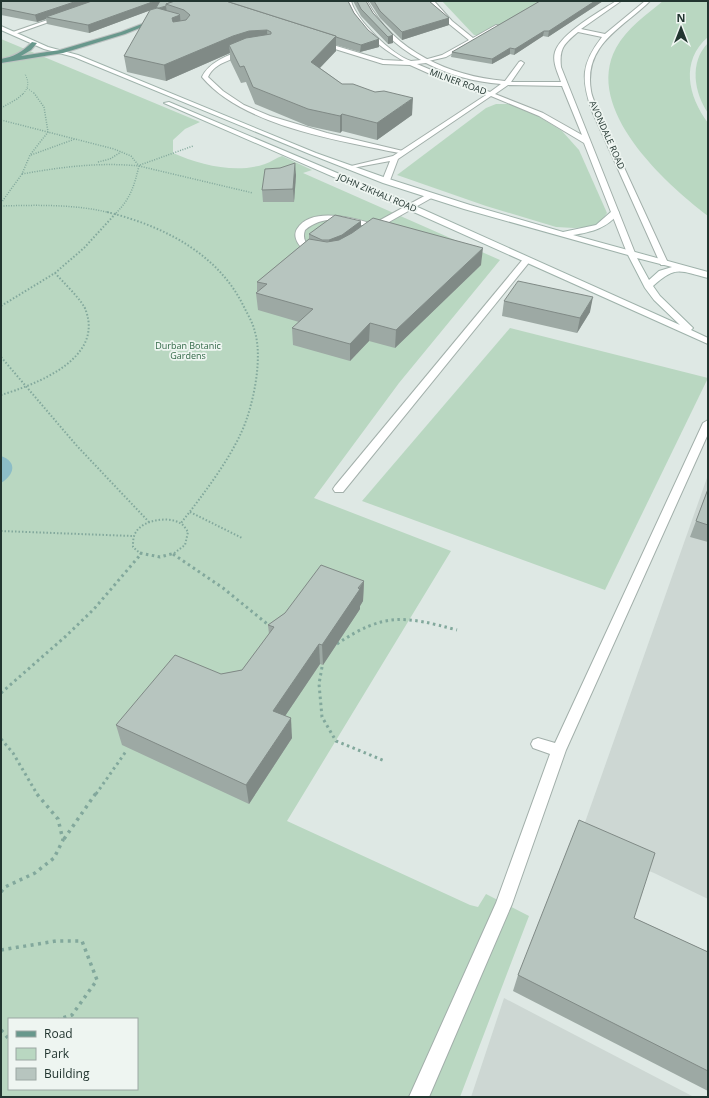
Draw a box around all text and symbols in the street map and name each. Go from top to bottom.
north arrow [661,8,701,48]
text: N [677,10,685,25]
street label: MILNER ROAD [428,65,488,98]
street label: AVONDALE ROAD [586,98,628,171]
street label: JOHN ZIKHALI ROAD [335,170,419,215]
park label: Durban Botanic Gardens [155,339,222,362]
legend [8,1018,138,1090]
text: Road [44,1025,73,1042]
text: Park [44,1045,70,1062]
text: Building [44,1065,90,1082]

